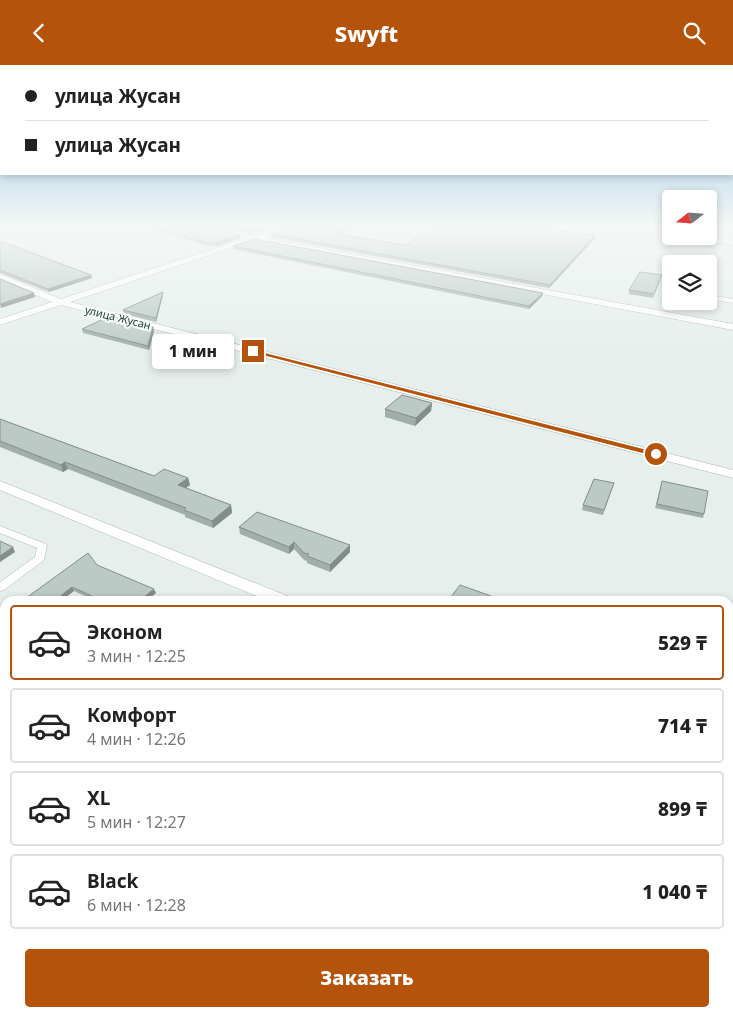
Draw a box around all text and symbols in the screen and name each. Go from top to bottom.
text: Swyft [335,18,398,48]
icon: back [25,19,53,47]
icon: search [680,19,708,47]
text: улица Жусан [55,83,181,109]
text: улица Жусан [55,132,181,158]
north arrow [662,190,718,245]
map controls [662,190,717,310]
button: layers [662,255,717,310]
street label: улица Жусан [83,302,153,332]
callout: 1 мин [153,333,236,369]
text: 1 мин [169,340,217,362]
route end [242,340,264,362]
route start [645,443,667,465]
text: Эконом [87,619,163,645]
icon: car [27,620,72,665]
text: 529 ₸ [658,630,707,656]
text: 3 мин · 12:25 [87,645,186,667]
text: Комфорт [87,702,176,728]
icon: car [27,703,72,748]
text: 714 ₸ [658,713,707,739]
text: 4 мин · 12:26 [87,728,186,750]
text: XL [87,785,110,811]
icon: car [27,786,72,831]
text: 899 ₸ [658,796,707,822]
text: 5 мин · 12:27 [87,811,186,833]
text: Black [87,868,138,894]
icon: car [27,869,72,914]
text: 1 040 ₸ [642,879,707,905]
text: 6 мин · 12:28 [87,894,186,916]
button: Заказать [25,949,709,1007]

